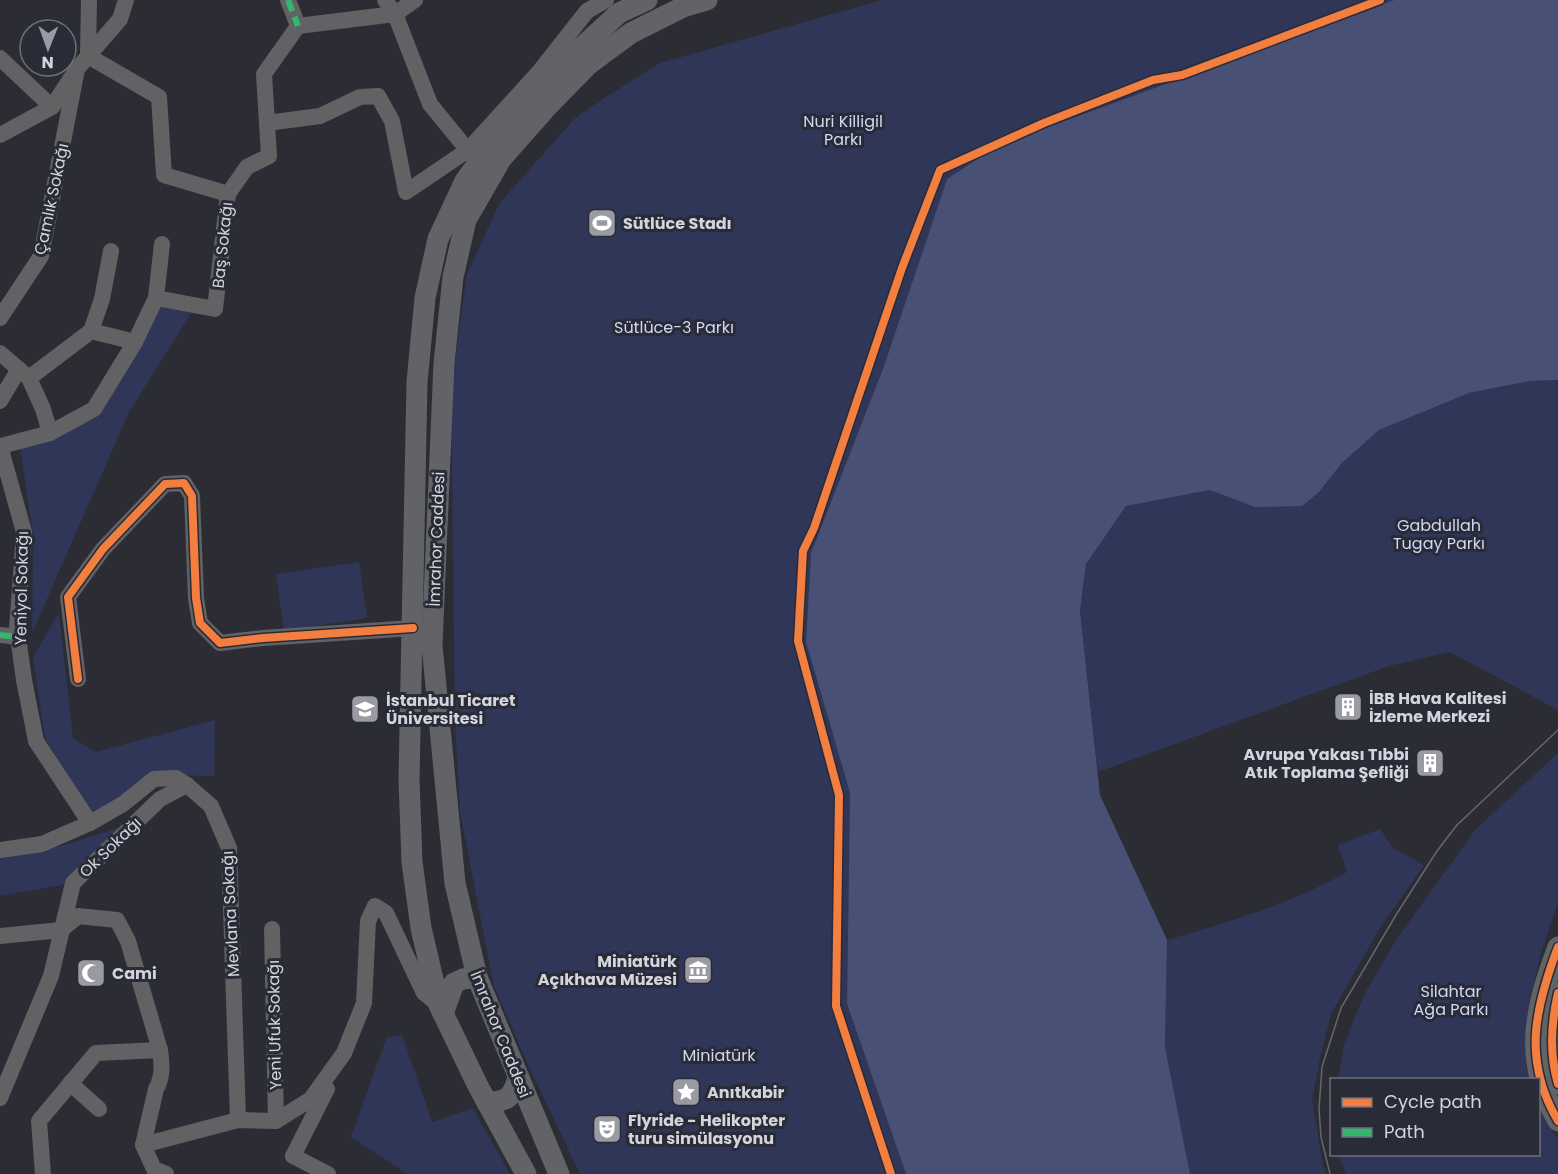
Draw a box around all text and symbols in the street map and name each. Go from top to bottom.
north arrow [18,18,78,78]
text: N [42,51,54,74]
park label: Nuri Killigil Parkı [803,110,883,151]
street label: Çamlık Sokağı [28,141,75,257]
street label: Baş Sokağı [207,201,238,289]
sports icon: Sütlüce Stadı [586,207,618,239]
place label: Sütlüce Stadı [623,212,732,235]
park label: Sütlüce-3 Parkı [614,316,734,339]
street label: İmrahor Caddesi [423,471,450,607]
park label: Gabdullah Tugay Parkı [1393,514,1485,555]
street label: Yeniyol Sokağı [9,531,34,645]
place label: İBB Hava Kalitesi İzleme Merkezi [1369,687,1507,728]
place label: İstanbul Ticaret Üniversitesi [386,689,515,730]
building icon: İBB Hava Kalitesi İzleme Merkezi [1332,691,1364,723]
school or university icon: İstanbul Ticaret Üniversitesi [349,693,381,725]
place label: Avrupa Yakası Tıbbi Atık Toplama Şefliği [1244,743,1409,784]
building icon: Avrupa Yakası Tıbbi Atık Toplama Şefliği [1414,747,1446,779]
street label: Ok Sokağı [74,812,147,883]
street label: Mevlana Sokağı [216,850,245,978]
place label: Miniatürk Açıkhava Müzesi [538,950,677,991]
museum icon: Miniatürk Açıkhava Müzesi [682,954,714,986]
mosque icon: Cami [75,957,107,989]
street label: Yeni Ufuk Sokağı [262,960,287,1090]
place label: Cami [112,962,157,985]
street label: İmrahor Caddesi [465,967,536,1101]
park label: Silahtar Ağa Parkı [1414,980,1488,1021]
park label: Miniatürk [683,1044,756,1067]
place icon: Anıtkabir [670,1076,702,1108]
legend [1330,1078,1540,1156]
place label: Anıtkabir [707,1081,785,1104]
text: Cycle path [1384,1089,1482,1114]
place label: Flyride - Helikopter turu simülasyonu [628,1109,785,1150]
theatre icon: Flyride - Helikopter turu simülasyonu [591,1113,623,1145]
text: Path [1384,1119,1425,1144]

